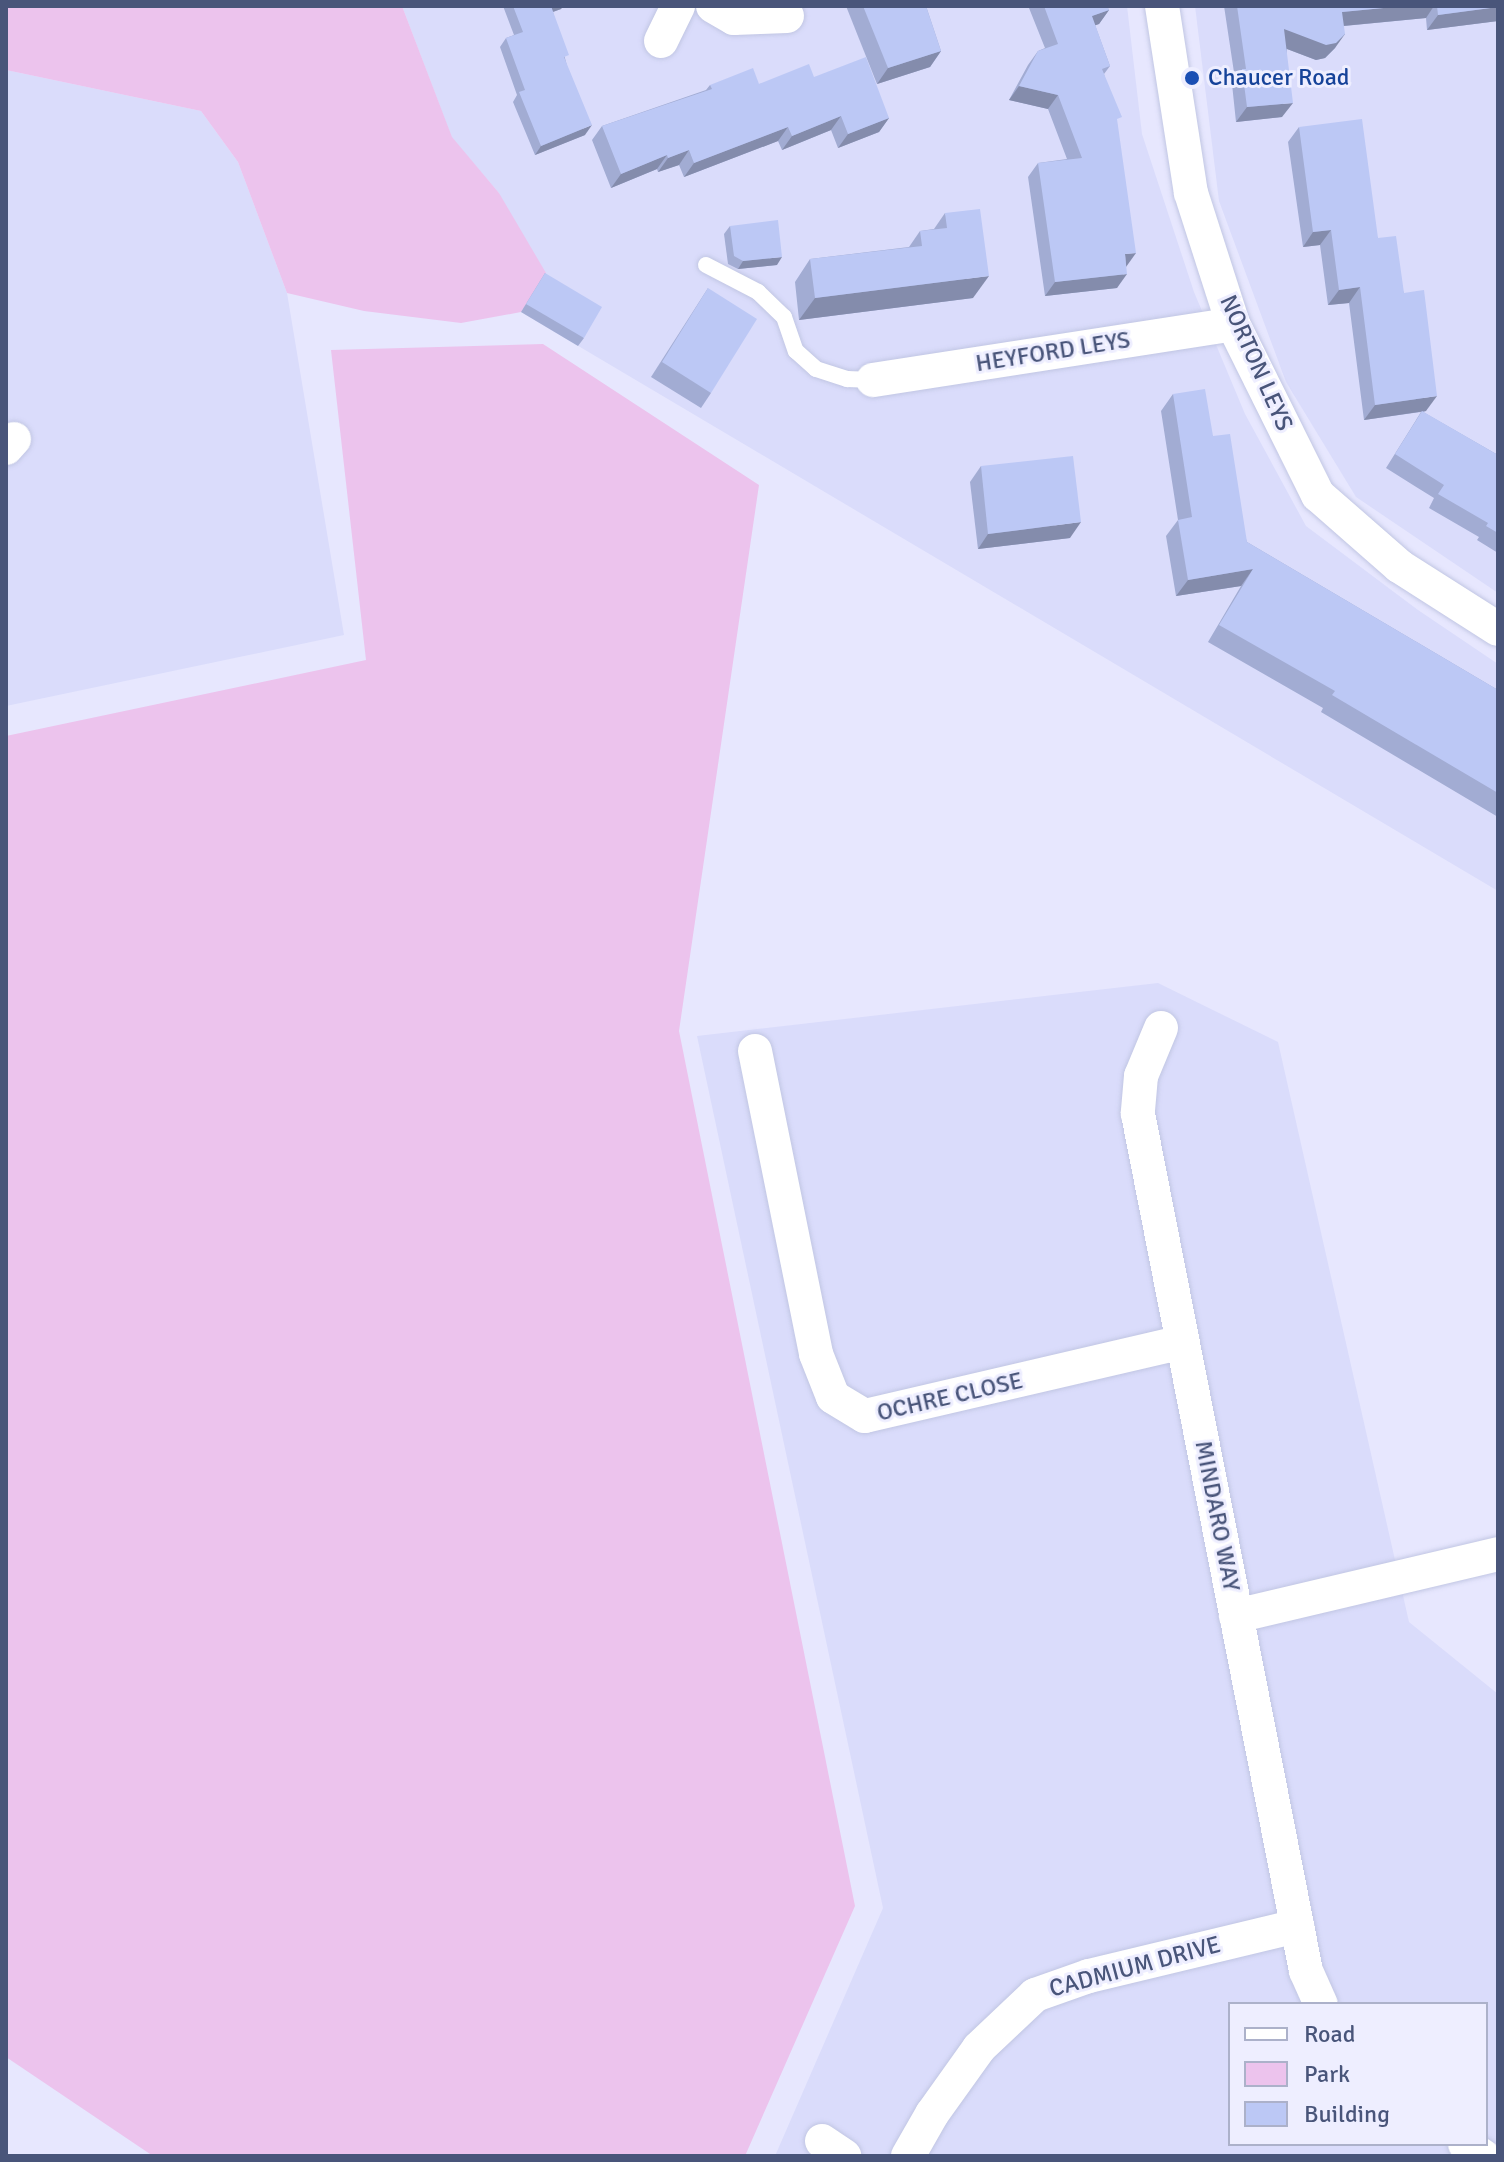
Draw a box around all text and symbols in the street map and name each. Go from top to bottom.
place label: Chaucer Road [1208,64,1349,92]
marker: Chaucer Road [1183,69,1201,87]
street label: NORTON LEYS [1213,291,1299,435]
street label: HEYFORD LEYS [974,326,1132,378]
street label: OCHRE CLOSE [874,1366,1026,1428]
street label: MINDARO WAY [1188,1438,1246,1594]
street label: CADMIUM DRIVE [1046,1930,1224,2004]
legend [1228,2002,1488,2146]
text: Road [1304,2019,1355,2049]
text: Park [1304,2059,1350,2089]
text: Building [1304,2099,1390,2129]

